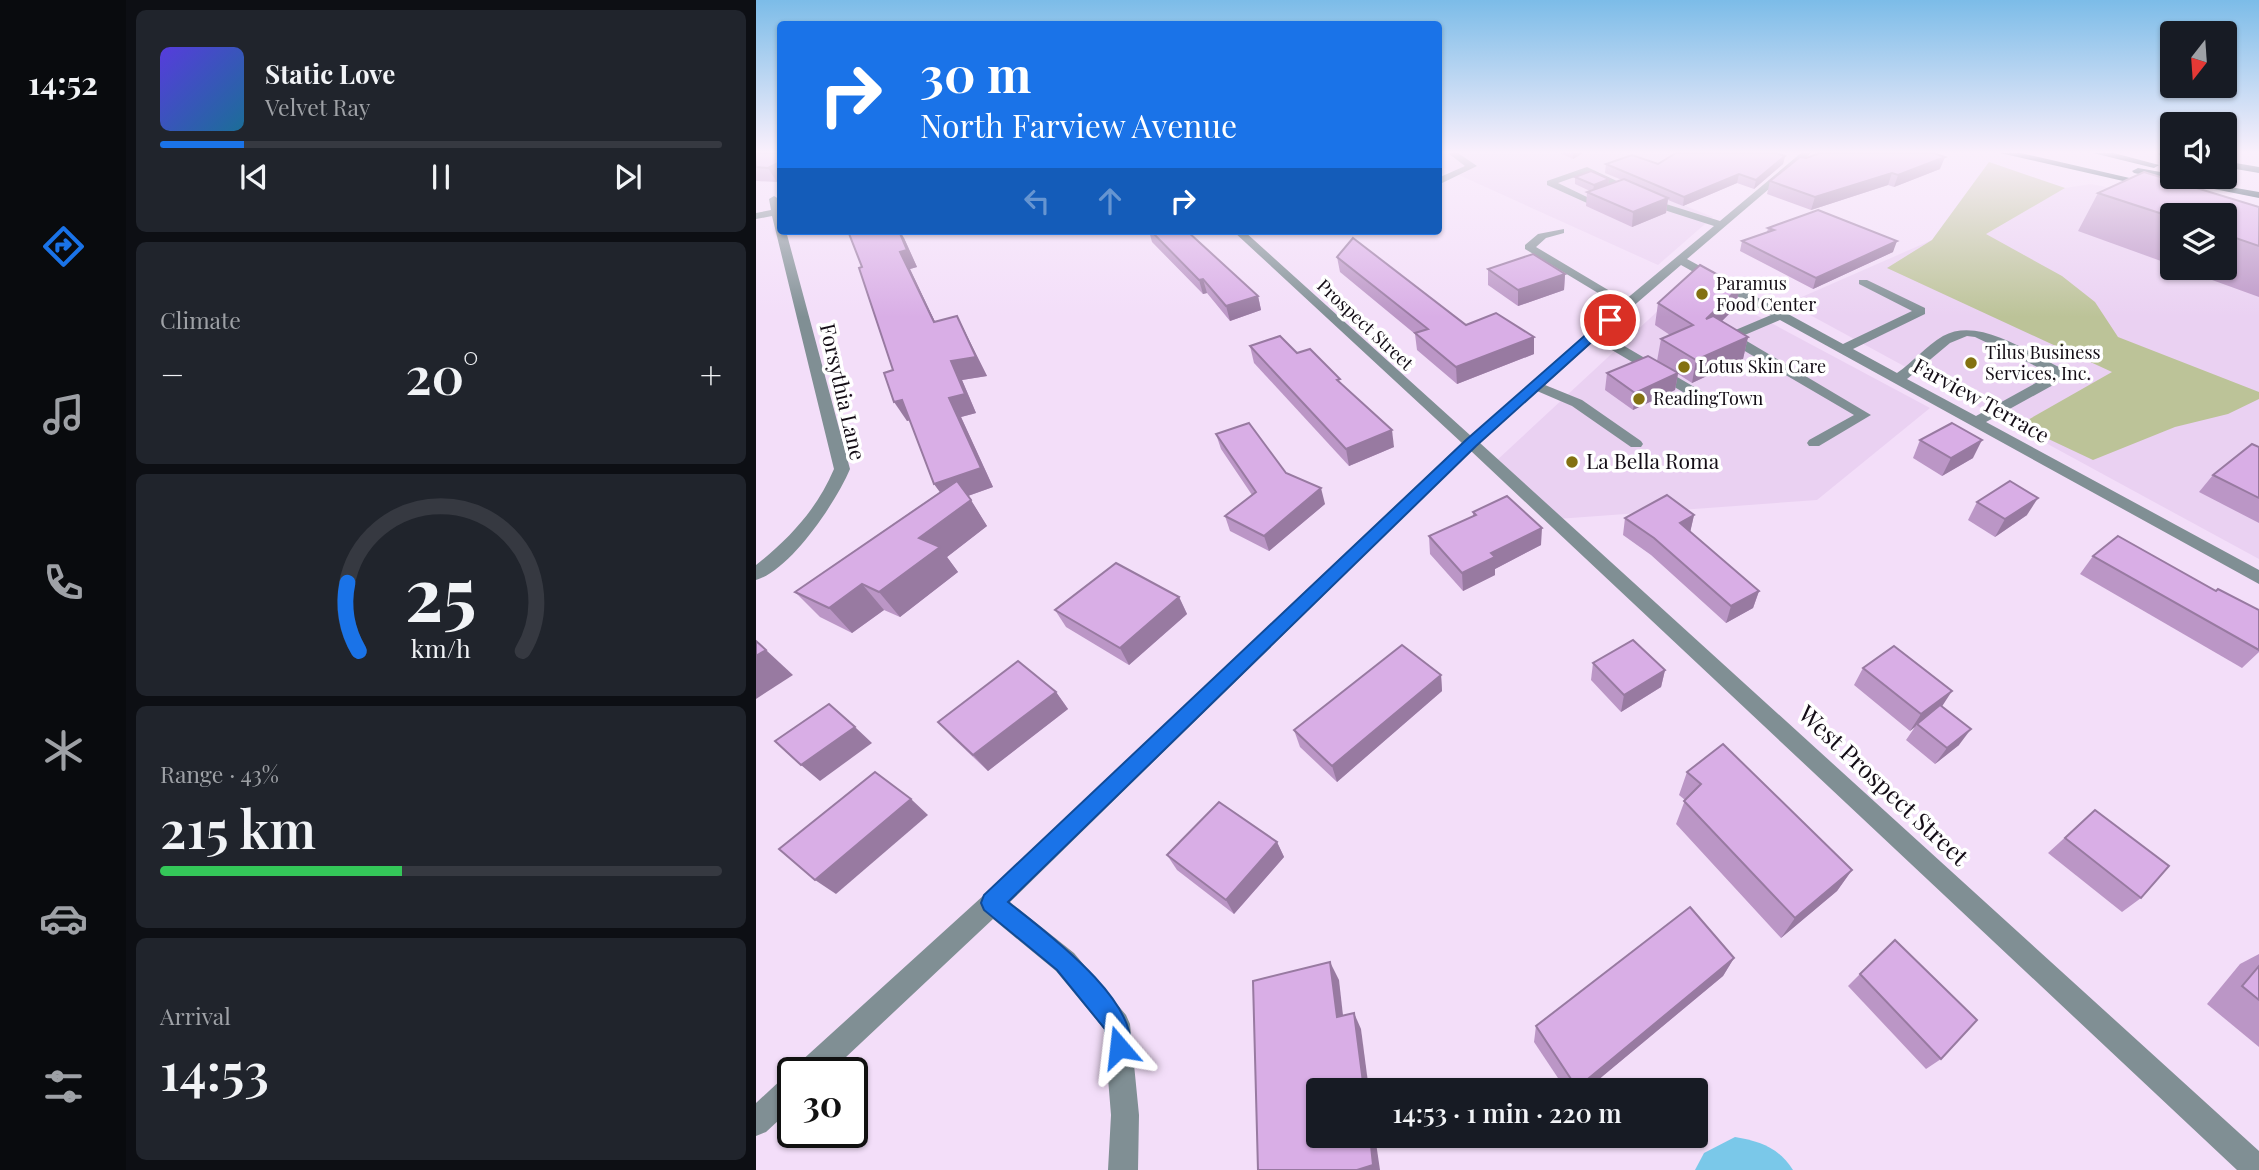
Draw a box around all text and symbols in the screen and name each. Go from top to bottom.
north arrow [2160,21,2236,98]
map controls [2160,21,2237,280]
text: 30 m [920,40,1031,105]
icon: right [805,49,896,140]
text: Static Love [265,56,395,91]
text: 14:52 [28,60,98,103]
text: Velvet Ray [265,91,370,122]
text: North Farview Avenue [920,103,1237,146]
button: sound [2160,112,2237,189]
icon: previous [235,158,273,196]
icon: pause [422,158,460,196]
icon: next [609,158,647,196]
icon: left [1018,182,1056,220]
icon: ahead [1091,182,1129,220]
icon: right [1164,182,1202,220]
button: layers [2160,203,2237,280]
icon: directions [39,222,88,271]
place label: Paramus Food Center [1716,271,1816,316]
street label: Prospect Street [1312,273,1419,376]
marker: Paramus Food Center [1694,286,1710,302]
pin [1580,290,1640,350]
icon: arrive [1591,301,1629,339]
text: Climate [160,304,241,335]
street label: Forsythia Lane [815,320,873,463]
text: 20° [405,339,479,408]
place label: Tilus Business Services, Inc. [1985,340,2101,385]
text: − [160,348,185,399]
text: + [700,348,722,399]
street label: Farview Terrace [1909,350,2055,448]
place label: Lotus Skin Care [1698,354,1826,378]
marker: Tilus Business Services, Inc. [1963,355,1979,371]
marker: Lotus Skin Care [1676,359,1692,375]
place label: ReadingTown [1653,386,1764,410]
icon: music [39,390,88,439]
marker: ReadingTown [1631,391,1647,407]
place label: La Bella Roma [1586,446,1720,474]
marker: La Bella Roma [1564,454,1580,470]
text: 25 [405,542,477,639]
icon: phone [39,558,88,607]
text: km/h [411,631,471,664]
street label: West Prospect Street [1792,697,1977,872]
icon: climate [39,726,88,775]
text: Range · 43% [160,758,279,789]
text: 215 km [160,793,316,862]
icon: car [39,894,88,943]
text: Arrival [160,1000,231,1031]
position arrow [1082,1010,1156,1084]
text: 14:53 [160,1035,269,1104]
speed limit sign: 30 [777,1057,868,1148]
icon: filters [39,1062,88,1111]
text: 14:53 · 1 min · 220 m [1392,1095,1622,1130]

